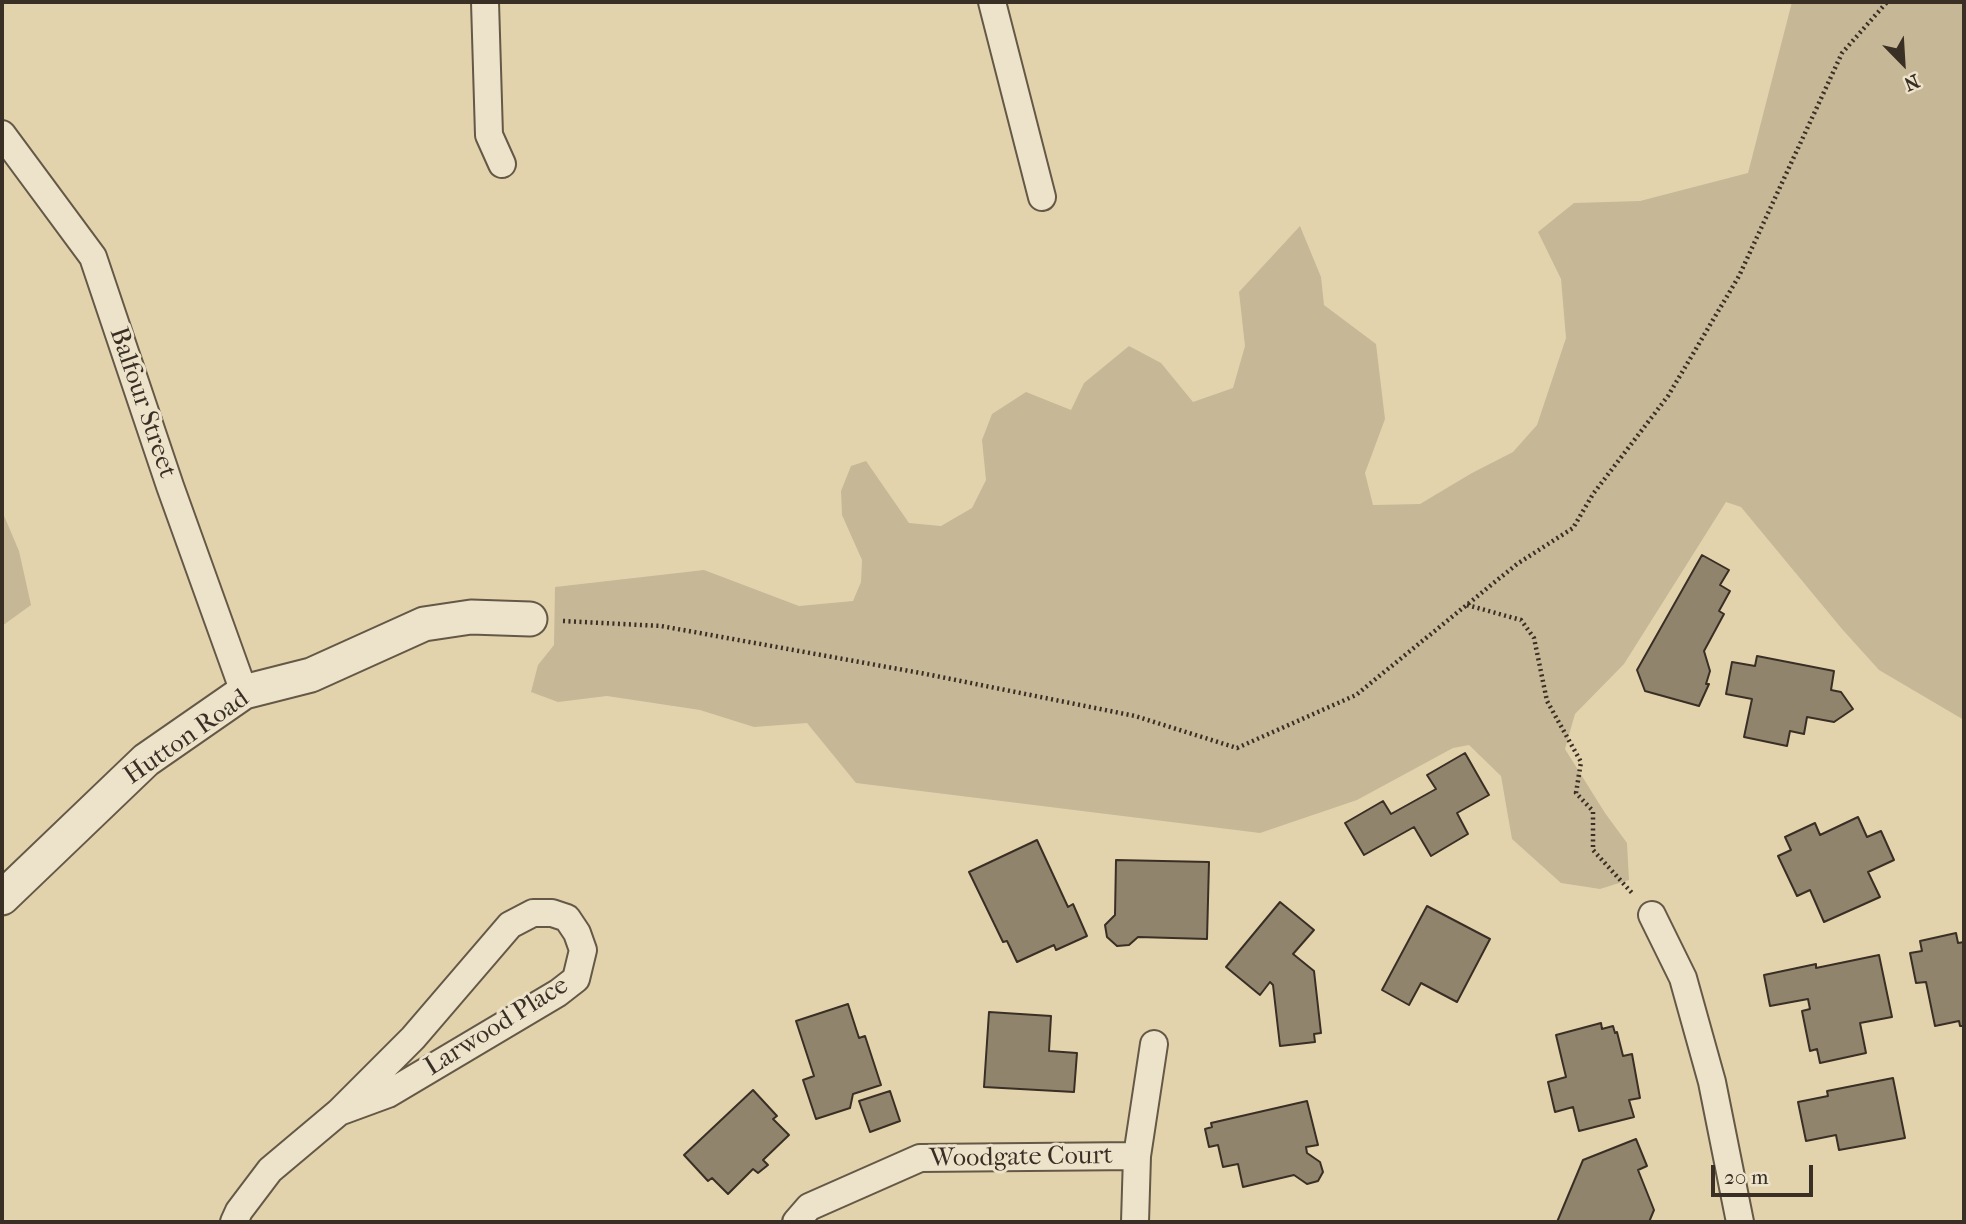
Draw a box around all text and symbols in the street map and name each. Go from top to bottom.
north arrow [1868,28,1938,98]
text: N [1900,69,1923,95]
street label: Balfour Street [102,324,182,482]
street label: Hutton Road [119,684,255,792]
street label: Larwood Place [420,971,574,1083]
street label: Woodgate Court [929,1141,1113,1175]
scale bar [1714,1150,1815,1194]
text: 20 m [1724,1165,1768,1189]

